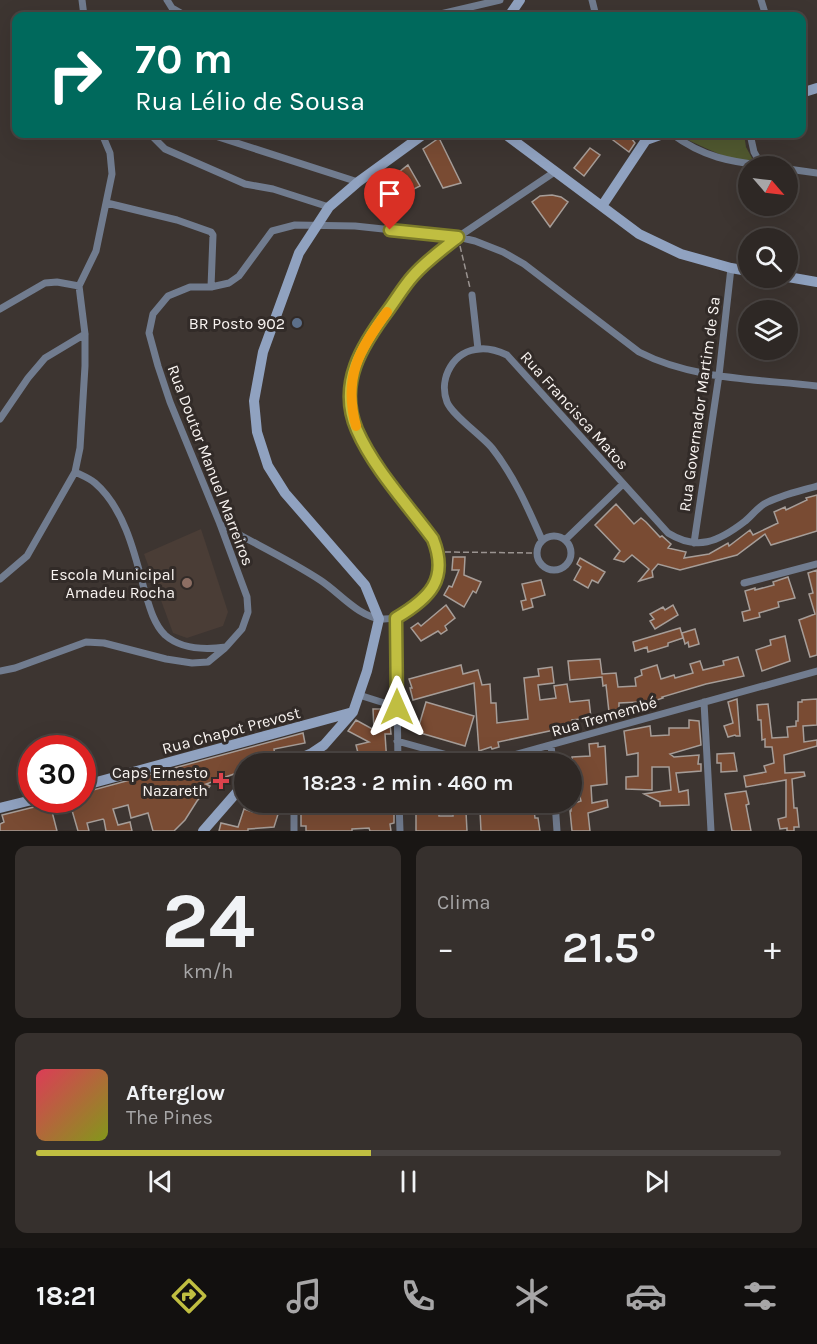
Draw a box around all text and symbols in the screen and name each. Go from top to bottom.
text: 70 m [135,34,233,84]
icon: right [36,36,114,114]
text: Rua Lélio de Sousa [135,85,365,117]
north arrow [738,156,798,216]
map controls [738,156,798,360]
pin [364,168,415,230]
icon: arrive [373,177,406,210]
button: search [738,228,798,288]
street label: Rua Governador Martim de Sa [675,295,724,513]
button: layers [738,300,798,360]
place label: BR Posto 902 [189,314,285,333]
marker: BR Posto 902 [290,316,304,330]
street label: Rua Francisca Matos [517,347,633,473]
street label: Rua Doutor Manuel Marreiros [163,362,258,568]
place label: Escola Municipal Amadeu Rocha [50,565,175,602]
marker: Escola Municipal Amadeu Rocha [180,576,194,590]
position arrow [365,675,429,739]
street label: Rua Tremembé [549,692,659,741]
street label: Rua Chapot Prevost [160,703,302,758]
speed limit sign: 30 [18,735,96,813]
place label: Caps Ernesto Nazareth [112,763,208,800]
text: 18:23 · 2 min · 460 m [302,770,514,796]
marker: Caps Ernesto Nazareth [212,772,230,790]
text: 24 [161,875,255,967]
text: Clima [437,891,491,914]
text: 21.5° [562,921,656,973]
text: − [437,929,454,967]
text: + [764,929,781,967]
text: km/h [183,960,233,983]
text: Afterglow [126,1080,225,1106]
text: The Pines [126,1106,213,1129]
icon: previous [144,1165,177,1198]
icon: pause [392,1165,425,1198]
icon: next [640,1165,673,1198]
icon: directions [168,1275,210,1317]
icon: music [283,1275,325,1317]
icon: phone [397,1275,439,1317]
icon: climate [511,1275,553,1317]
icon: car [625,1275,667,1317]
icon: filters [739,1275,781,1317]
text: 18:21 [36,1280,96,1312]

